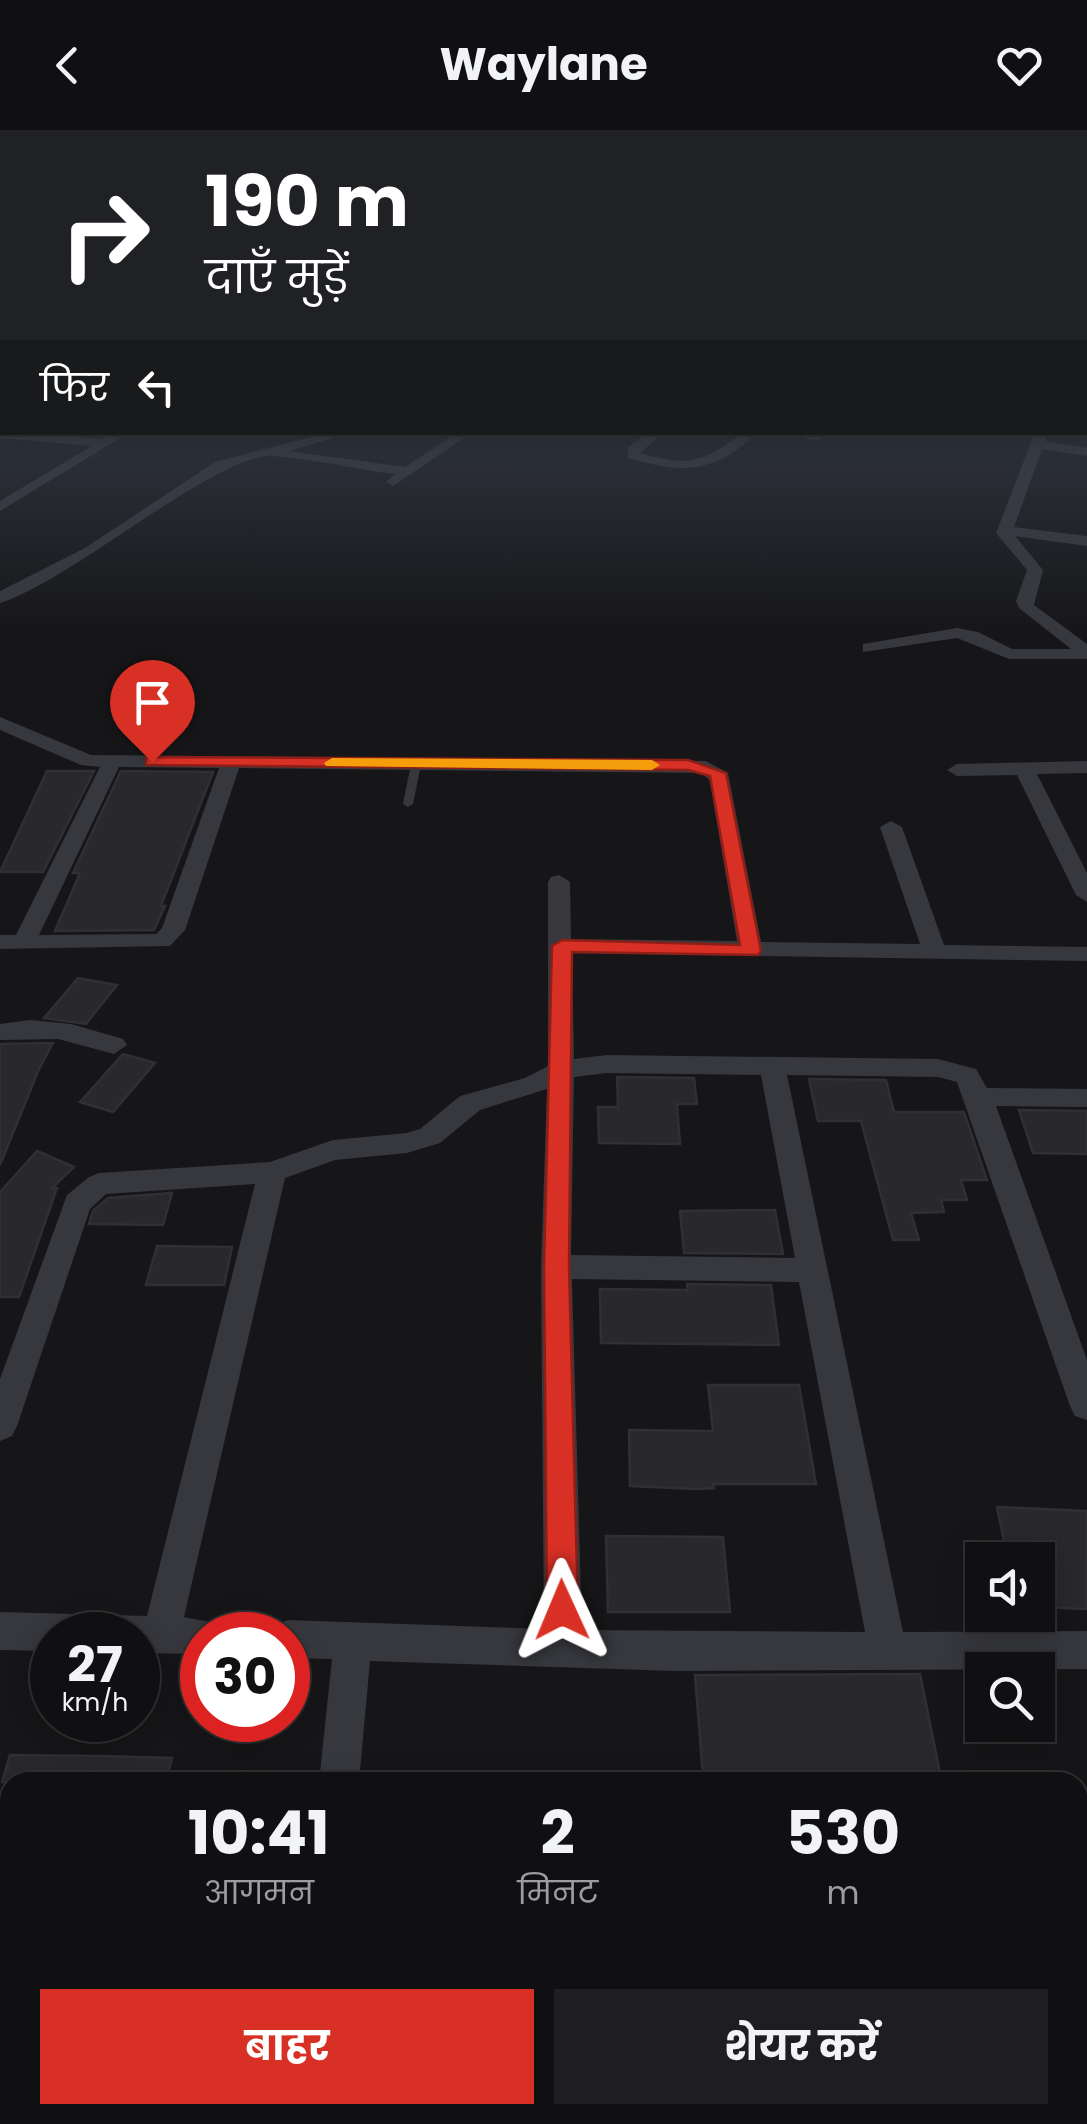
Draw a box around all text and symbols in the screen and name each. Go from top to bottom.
text: Waylane [439,33,648,96]
icon: back [40,38,95,93]
icon: heart [992,38,1047,93]
text: 190 m [205,152,409,251]
icon: right [40,170,170,300]
text: दाएँ मुड़ें [205,246,348,309]
icon: left [129,360,184,415]
text: फिर [40,361,109,414]
pin [110,660,195,763]
icon: arrive [125,675,180,730]
map controls [965,1542,1055,1742]
button: sound [965,1542,1055,1632]
position arrow [510,1558,614,1662]
speed limit sign: 30 [180,1612,310,1742]
text: 27 [67,1629,123,1700]
button: search [965,1652,1055,1742]
text: km/h [62,1685,128,1720]
text: 10:41 [188,1791,330,1875]
text: 2 [541,1791,575,1875]
text: 530 [786,1791,900,1875]
text: आगमन [204,1870,314,1915]
text: मिनट [517,1870,598,1915]
text: m [827,1870,860,1915]
button: बाहर [40,1989,534,2104]
button: शेयर करें [554,1989,1048,2104]

